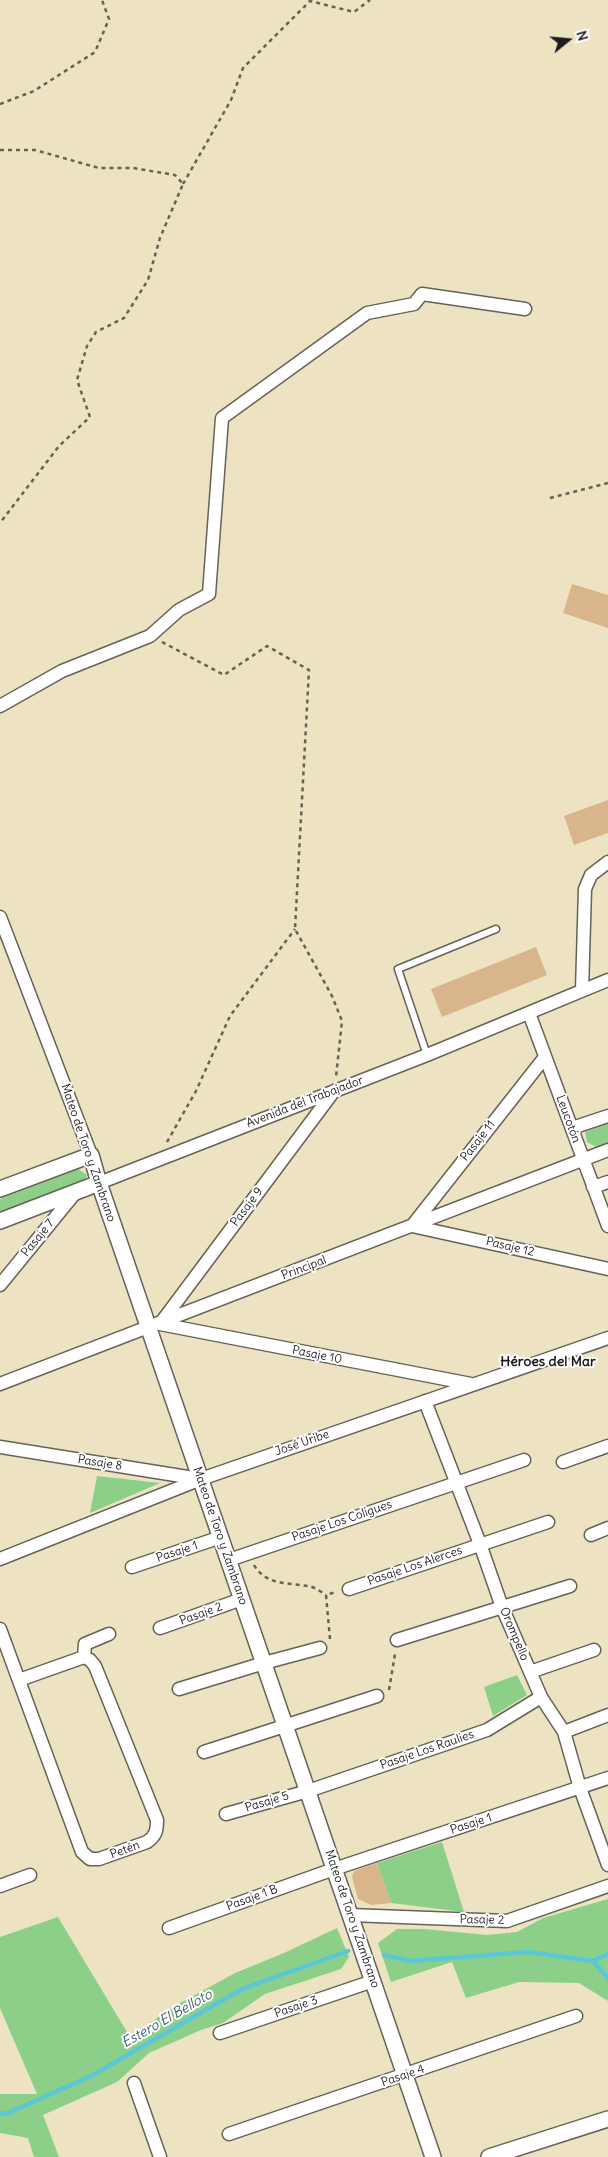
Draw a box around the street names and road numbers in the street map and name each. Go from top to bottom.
street label: Avenida del Trabajador [245,1073,365,1131]
street label: Mateo de Toro y Zambrano [58,1082,118,1224]
street label: Leucotón [553,1093,583,1145]
street label: Pasaje 11 [458,1118,498,1164]
street label: Pasaje 9 [228,1185,266,1229]
street label: Pasaje 7 [19,1216,57,1260]
street label: Pasaje 12 [484,1234,536,1260]
street label: Principal [280,1253,328,1283]
street label: Pasaje 10 [291,1343,343,1367]
street label: José Uribe [273,1427,331,1459]
street label: Pasaje 8 [77,1452,123,1474]
street label: Mateo de Toro y Zambrano [190,1465,250,1607]
street label: Pasaje Los Coligues [290,1497,394,1545]
street label: Pasaje 1 [154,1539,200,1565]
street label: Pasaje Los Alerces [366,1543,464,1589]
street label: Pasaje 2 [178,1600,224,1628]
street label: Orompello [496,1605,532,1663]
street label: Pasaje Los Raulies [378,1727,476,1773]
street label: Pasaje 5 [243,1789,291,1815]
street label: Pasaje 1 [448,1811,494,1837]
street label: Petén [108,1838,142,1862]
street label: Mateo de Toro y Zambrano [322,1848,382,1990]
street label: Pasaje 1 B [224,1882,280,1914]
street label: Pasaje 2 [460,1912,504,1928]
street label: Pasaje 3 [272,1993,320,2021]
street label: Pasaje 4 [379,2062,427,2090]

